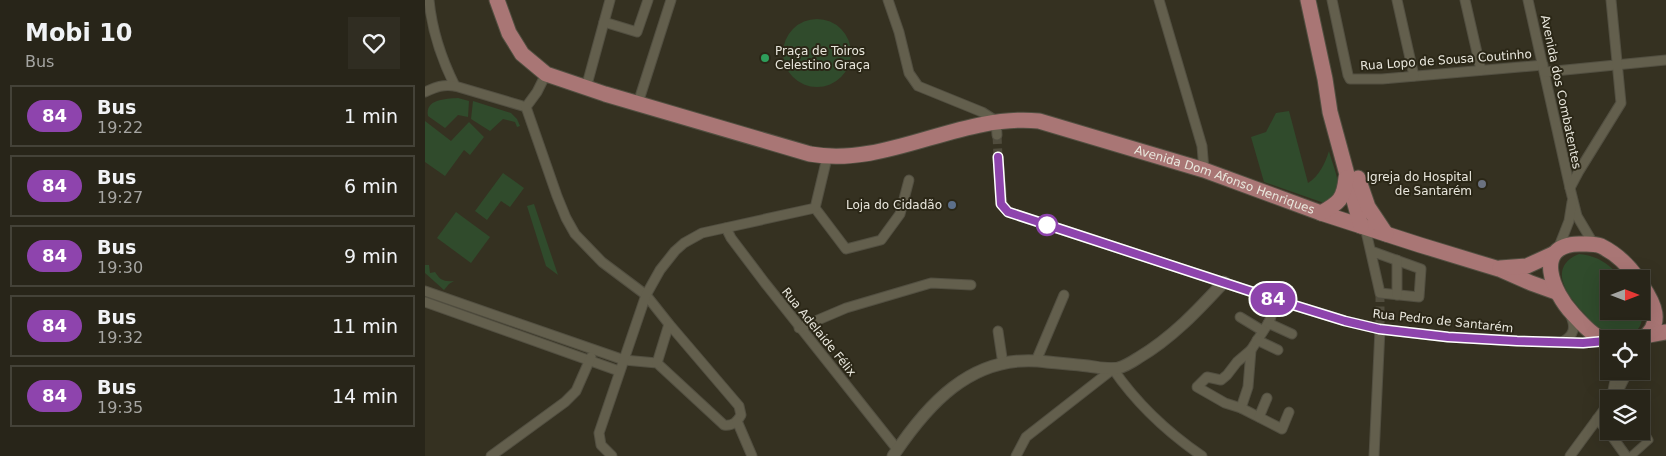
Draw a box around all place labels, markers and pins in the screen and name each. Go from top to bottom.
place label: Praça de Toiros Celestino Graça [775,44,870,72]
marker: Praça de Toiros Celestino Graça [759,52,771,64]
place label: Igreja do Hospital de Santarém [1367,170,1472,198]
marker: Igreja do Hospital de Santarém [1476,178,1488,190]
place label: Loja do Cidadão [846,198,942,212]
marker: Loja do Cidadão [946,199,958,211]
unlabelled marker [1036,214,1058,236]

